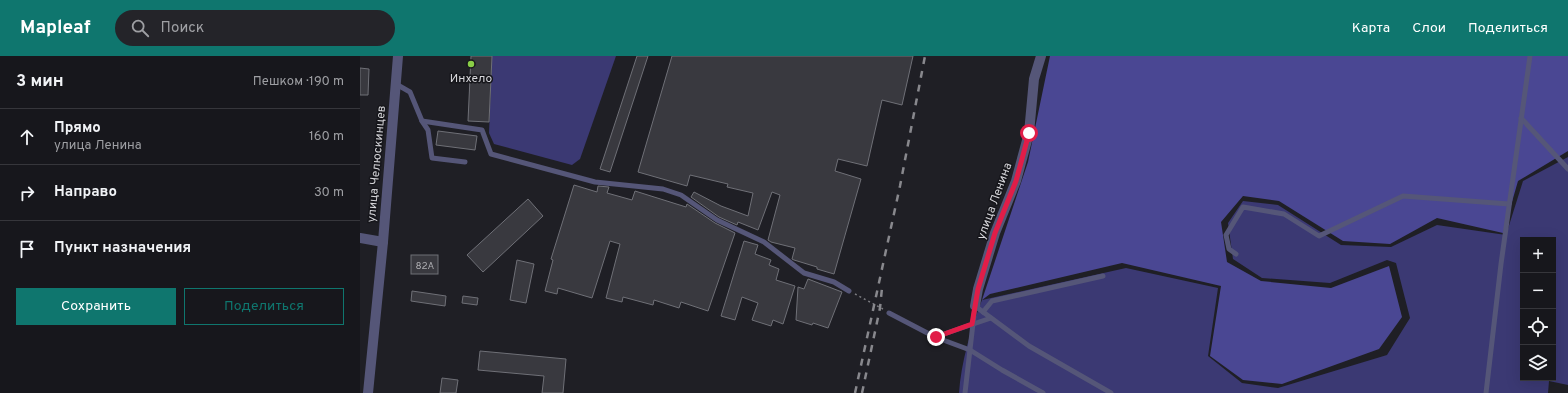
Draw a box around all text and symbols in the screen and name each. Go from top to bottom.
search box [115,10,395,46]
text: Mapleaf [20,16,91,40]
icon: search [129,17,151,39]
text: Поиск [161,19,204,38]
text: Карта [1352,20,1390,37]
text: Слои [1412,20,1446,37]
text: Поделиться [1468,20,1548,37]
marker: Инхело [466,59,476,69]
text: 3 мин [16,71,64,93]
place label: Инхело [450,71,492,87]
text: Пешком · 190 m [253,74,344,90]
street label: улица Челюскинцев [364,105,390,223]
text: Прямо [54,119,101,138]
route start [1020,124,1038,142]
icon: ahead [16,126,38,148]
text: 160 m [309,129,344,145]
text: улица Ленина [54,138,142,154]
street label: улица Ленина [974,161,1016,242]
icon: right [16,182,38,204]
text: Направо [54,183,117,202]
text: 30 m [314,185,344,201]
map controls [1520,237,1556,381]
button: + [1520,237,1556,273]
icon: arrive [16,238,38,260]
text: Пункт назначения [54,239,191,258]
house number: 82А [416,260,435,273]
button: − [1520,273,1556,309]
button: Сохранить [16,288,176,325]
button: Поделиться [184,288,344,325]
button: locate [1520,309,1556,345]
route end [927,328,945,346]
button: layers [1520,345,1556,381]

